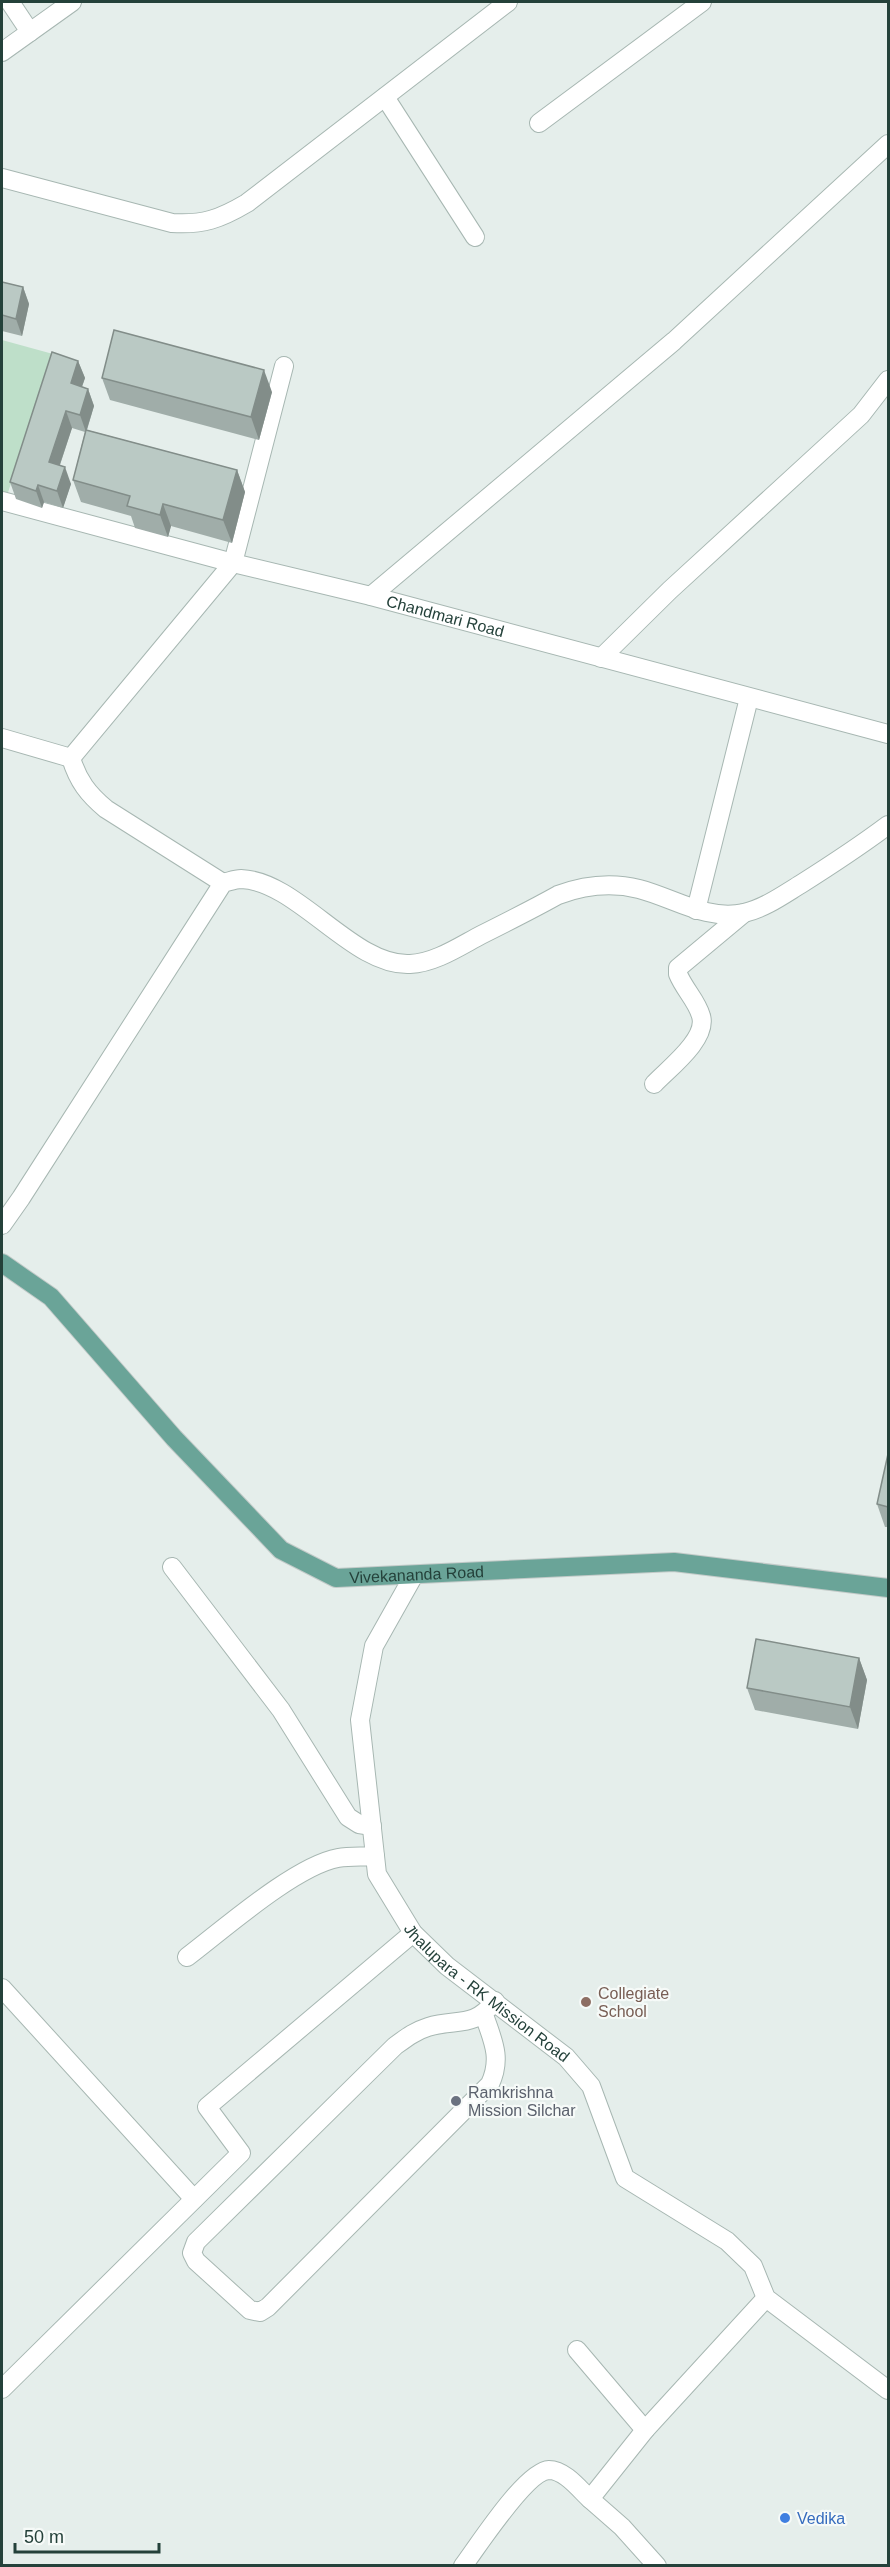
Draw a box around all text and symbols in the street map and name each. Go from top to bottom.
street label: Chandmari Road [385,593,506,640]
street label: Vivekananda Road [349,1563,484,1586]
street label: Jhalupara - RK Mission Road [401,1921,573,2065]
place label: Collegiate School [598,1985,669,2020]
marker: Collegiate School [579,1995,593,2009]
place label: Ramkrishna Mission Silchar [468,2084,576,2119]
marker: Ramkrishna Mission Silchar [449,2094,463,2108]
place label: Vedika [797,2510,845,2527]
marker: Vedika [778,2511,792,2525]
scale bar [15,2516,159,2554]
text: 50 m [24,2527,64,2547]

